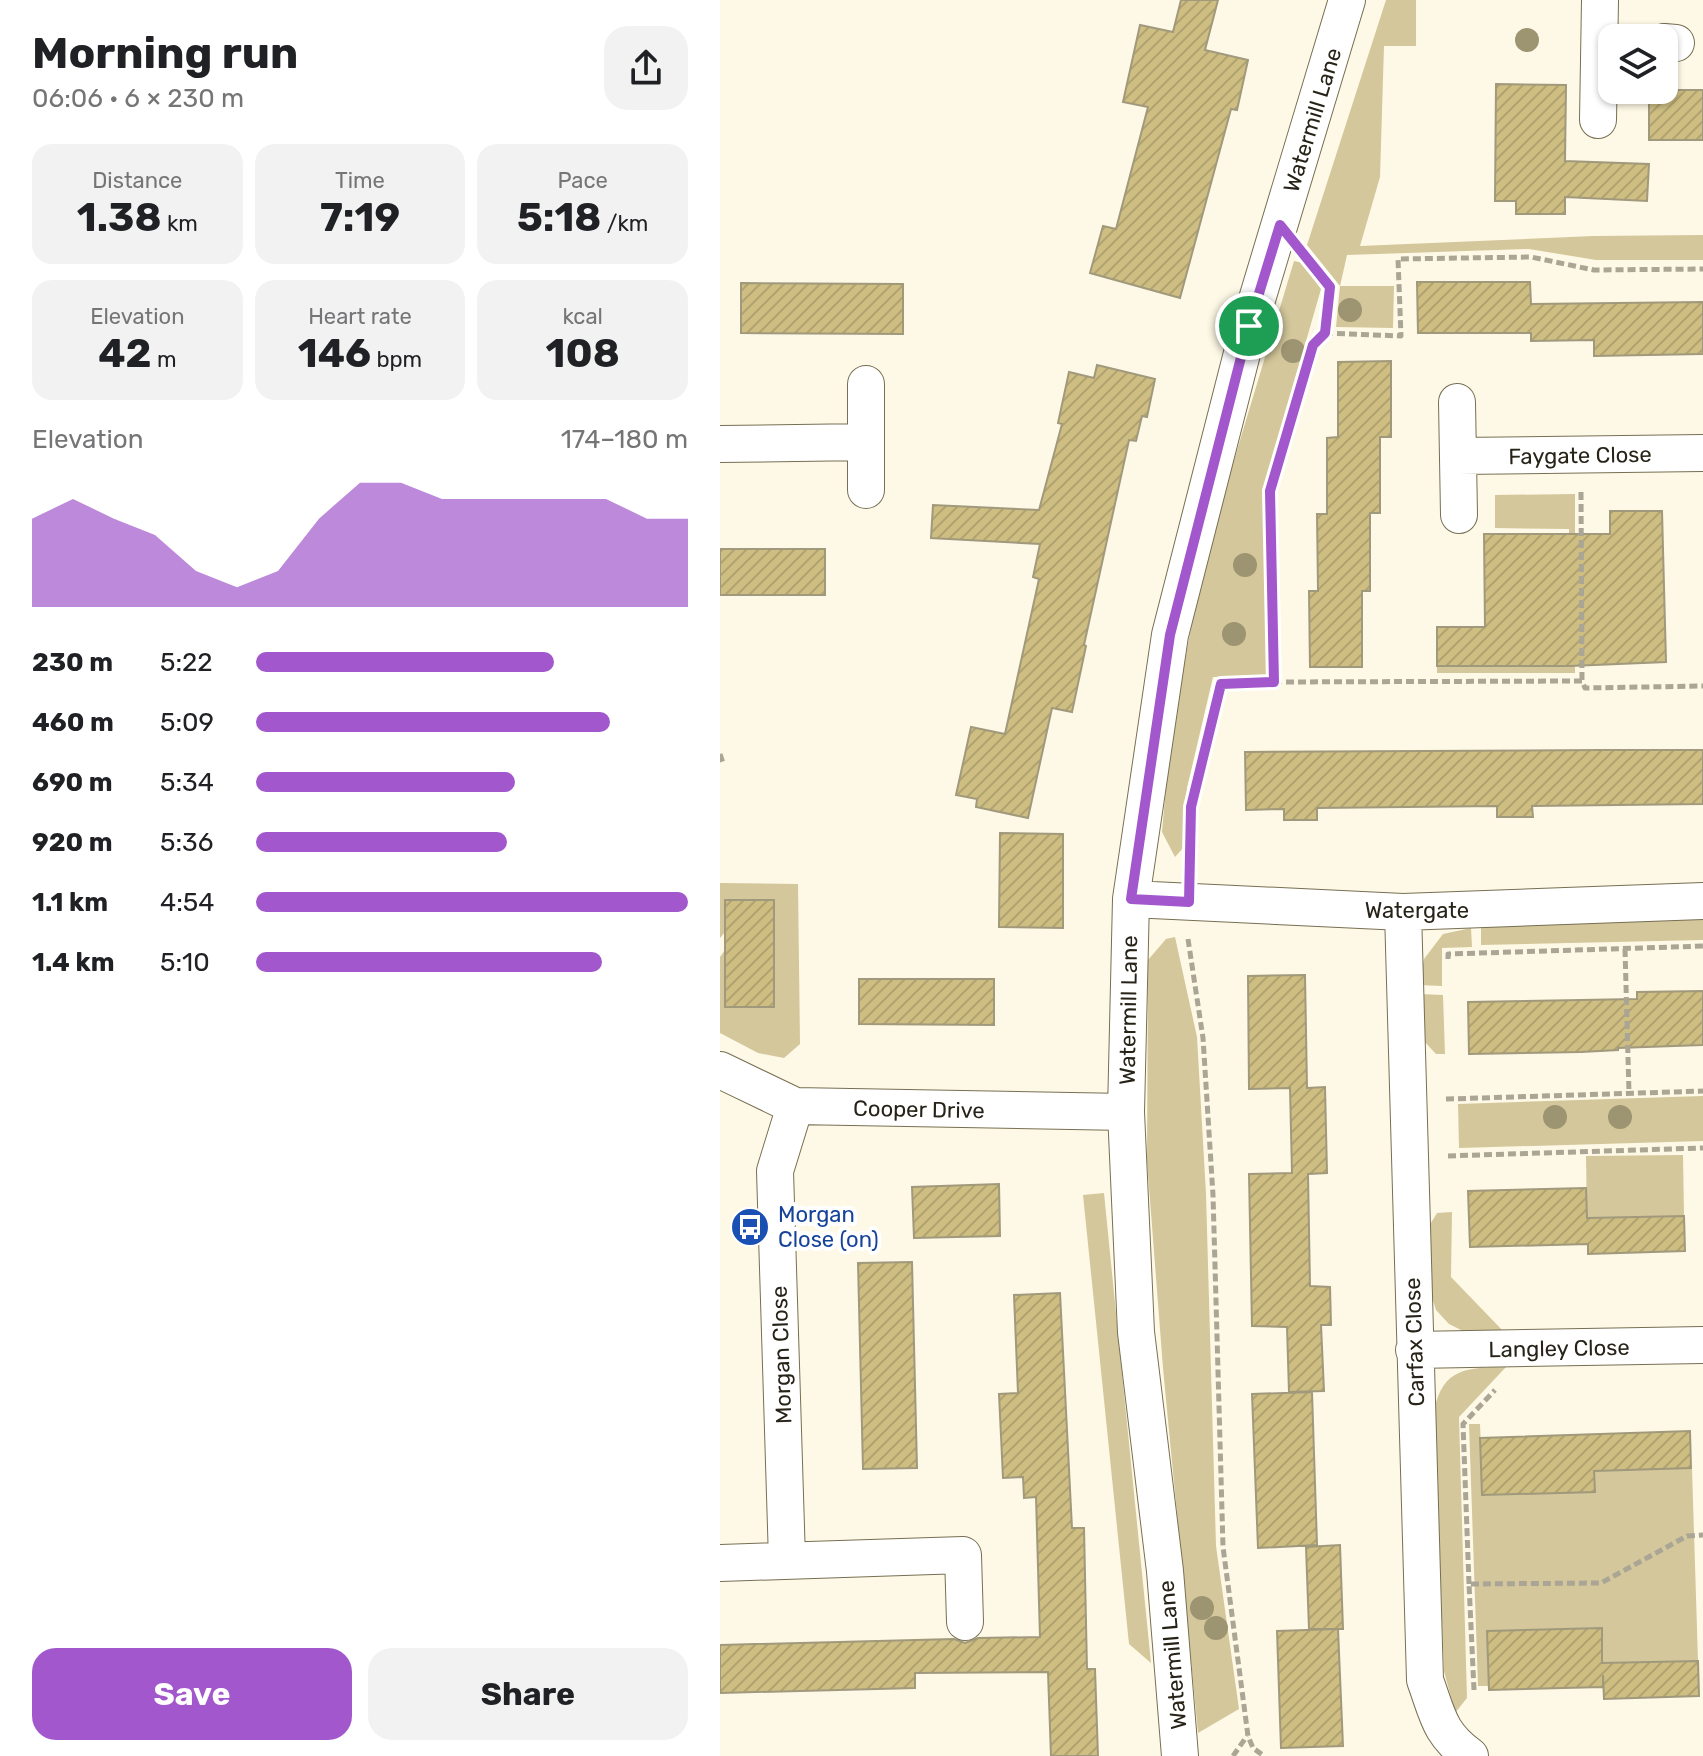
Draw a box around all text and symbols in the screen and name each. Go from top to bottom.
map controls [1598,24,1678,104]
button: layers [1598,24,1678,104]
button: share [604,26,688,110]
text: Morning run [32,27,298,79]
street label: Watermill Lane [1278,45,1347,196]
text: 06:06 · 6 × 230 m [32,83,244,114]
text: Distance [92,167,182,194]
text: Time [335,167,385,194]
text: Pace [557,167,608,194]
text: 1.38 [77,194,162,241]
text: 7:19 [320,194,400,241]
text: 5:18 [517,194,601,241]
text: km [162,210,198,237]
text: /km [601,210,648,237]
pin [1215,292,1283,360]
text: Elevation [90,303,184,330]
text: Heart rate [308,303,412,330]
text: kcal [562,303,603,330]
icon: arrive [1227,304,1271,348]
text: 42 [98,330,152,377]
text: 146 [298,330,371,377]
text: 108 [546,330,620,377]
text: m [152,346,176,373]
text: bpm [371,346,422,373]
text: Elevation [32,424,143,455]
text: 174–180 m [561,424,688,455]
street label: Faygate Close [1508,441,1652,470]
text: 230 m [32,647,113,678]
text: 5:22 [160,647,213,678]
text: 460 m [32,707,114,738]
text: 5:09 [160,707,214,738]
text: 690 m [32,767,113,798]
text: 5:34 [160,767,214,798]
text: 920 m [32,827,113,858]
text: 5:36 [160,827,213,858]
text: 1.1 km [32,887,108,918]
text: 4:54 [160,887,214,918]
street label: Watergate [1365,897,1469,924]
street label: Watermill Lane [1114,935,1143,1085]
text: 1.4 km [32,947,114,978]
text: 5:10 [160,947,210,978]
street label: Cooper Drive [853,1095,985,1124]
place label: Morgan Close (on) [778,1201,879,1253]
bus stop icon: Morgan Close (on) [729,1206,771,1248]
street label: Carfax Close [1399,1277,1430,1407]
street label: Morgan Close [766,1285,797,1425]
street label: Langley Close [1488,1334,1630,1363]
street label: Watermill Lane [1153,1579,1192,1731]
button: Save [32,1648,352,1740]
button: Share [368,1648,688,1740]

